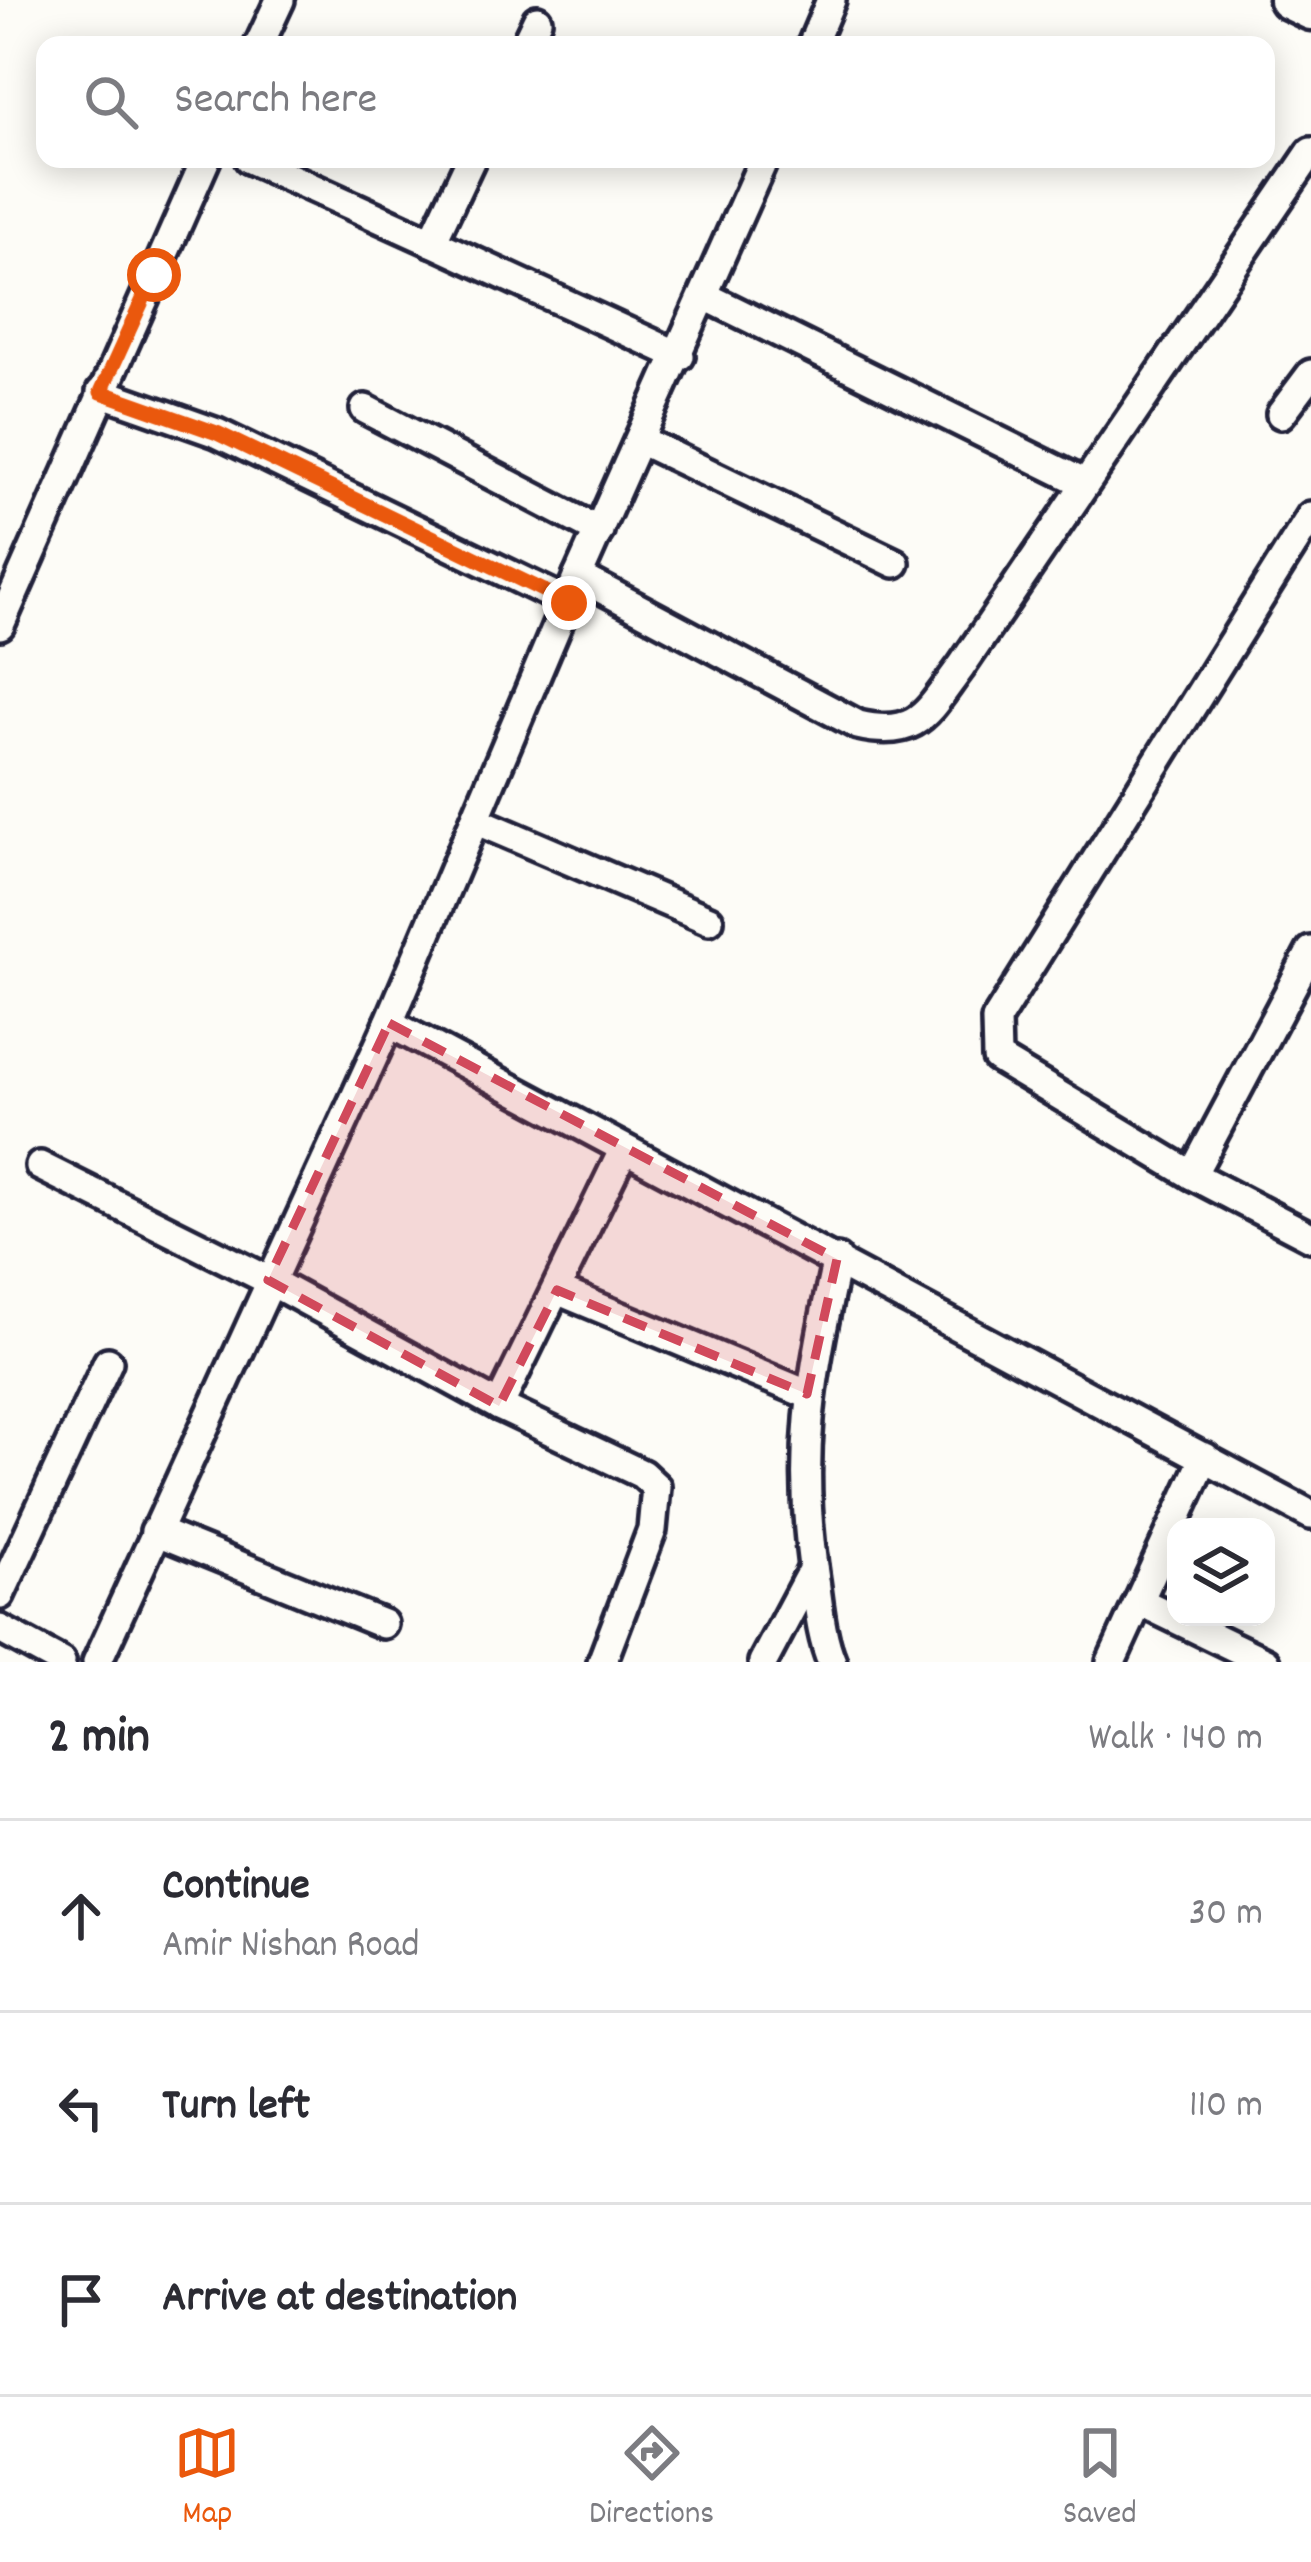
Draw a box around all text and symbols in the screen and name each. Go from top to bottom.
search box [36,36,1275,168]
icon: search [78,69,144,135]
text: Search here [174,70,377,134]
route start [127,248,181,302]
route end [542,576,596,630]
map controls [1167,1518,1275,1626]
button: layers [1167,1518,1275,1626]
text: 2 min [48,1704,150,1776]
text: Walk · 140 m [1089,1713,1263,1768]
text: Continue [162,1856,310,1920]
icon: ahead [48,1883,114,1949]
text: 30 m [1189,1888,1263,1943]
text: Amir Nishan Road [162,1920,419,1975]
icon: left [48,2075,114,2141]
text: Turn left [162,2076,310,2140]
text: 110 m [1189,2080,1263,2135]
icon: arrive [48,2267,114,2333]
text: Arrive at destination [162,2268,517,2332]
tab: Map [174,2420,240,2539]
tab: Directions [589,2420,714,2539]
tab: Saved [1063,2420,1137,2539]

